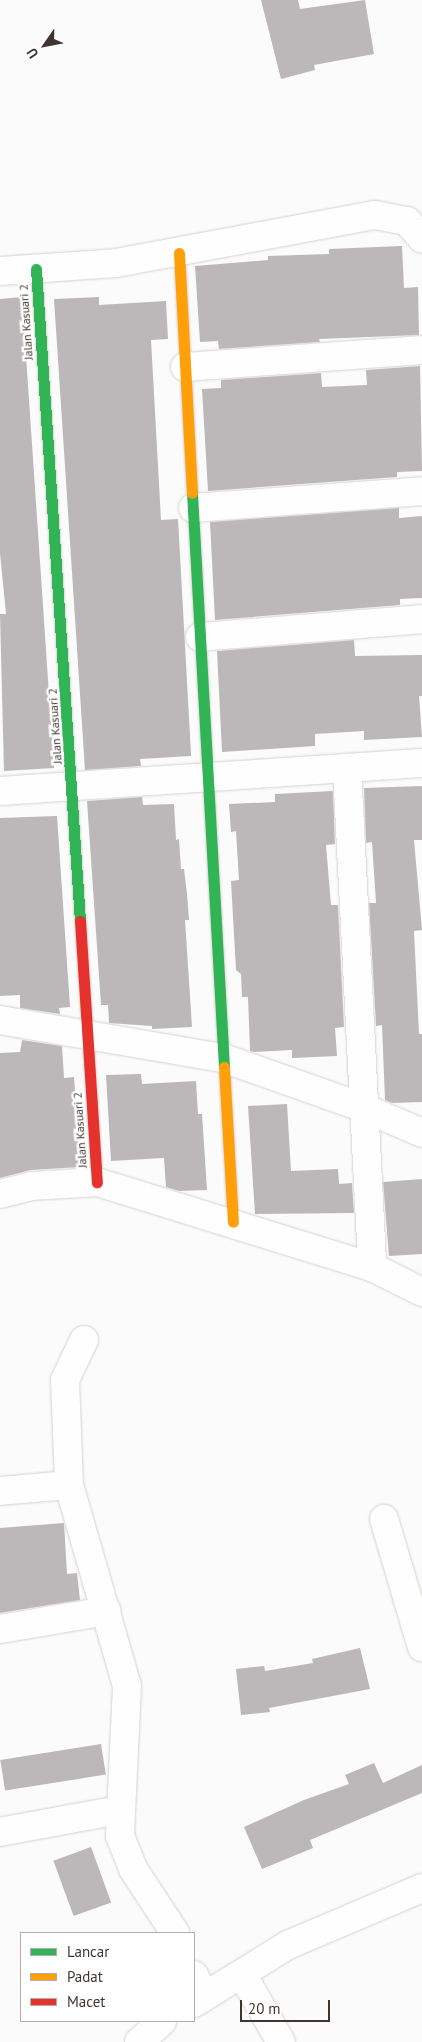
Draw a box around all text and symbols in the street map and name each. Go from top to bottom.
north arrow [20,20,70,70]
text: U [22,45,42,62]
street label: Jalan Kasuari 2 [16,284,36,360]
street label: Jalan Kasuari 2 [45,688,65,764]
street label: Jalan Kasuari 2 [70,1092,90,1168]
legend [20,1932,195,2022]
text: Lancar [67,1942,109,1961]
text: Padat [67,1967,103,1986]
scale bar [242,1990,332,2022]
text: Macet [67,1992,105,2011]
text: 20 m [248,1999,281,2018]

